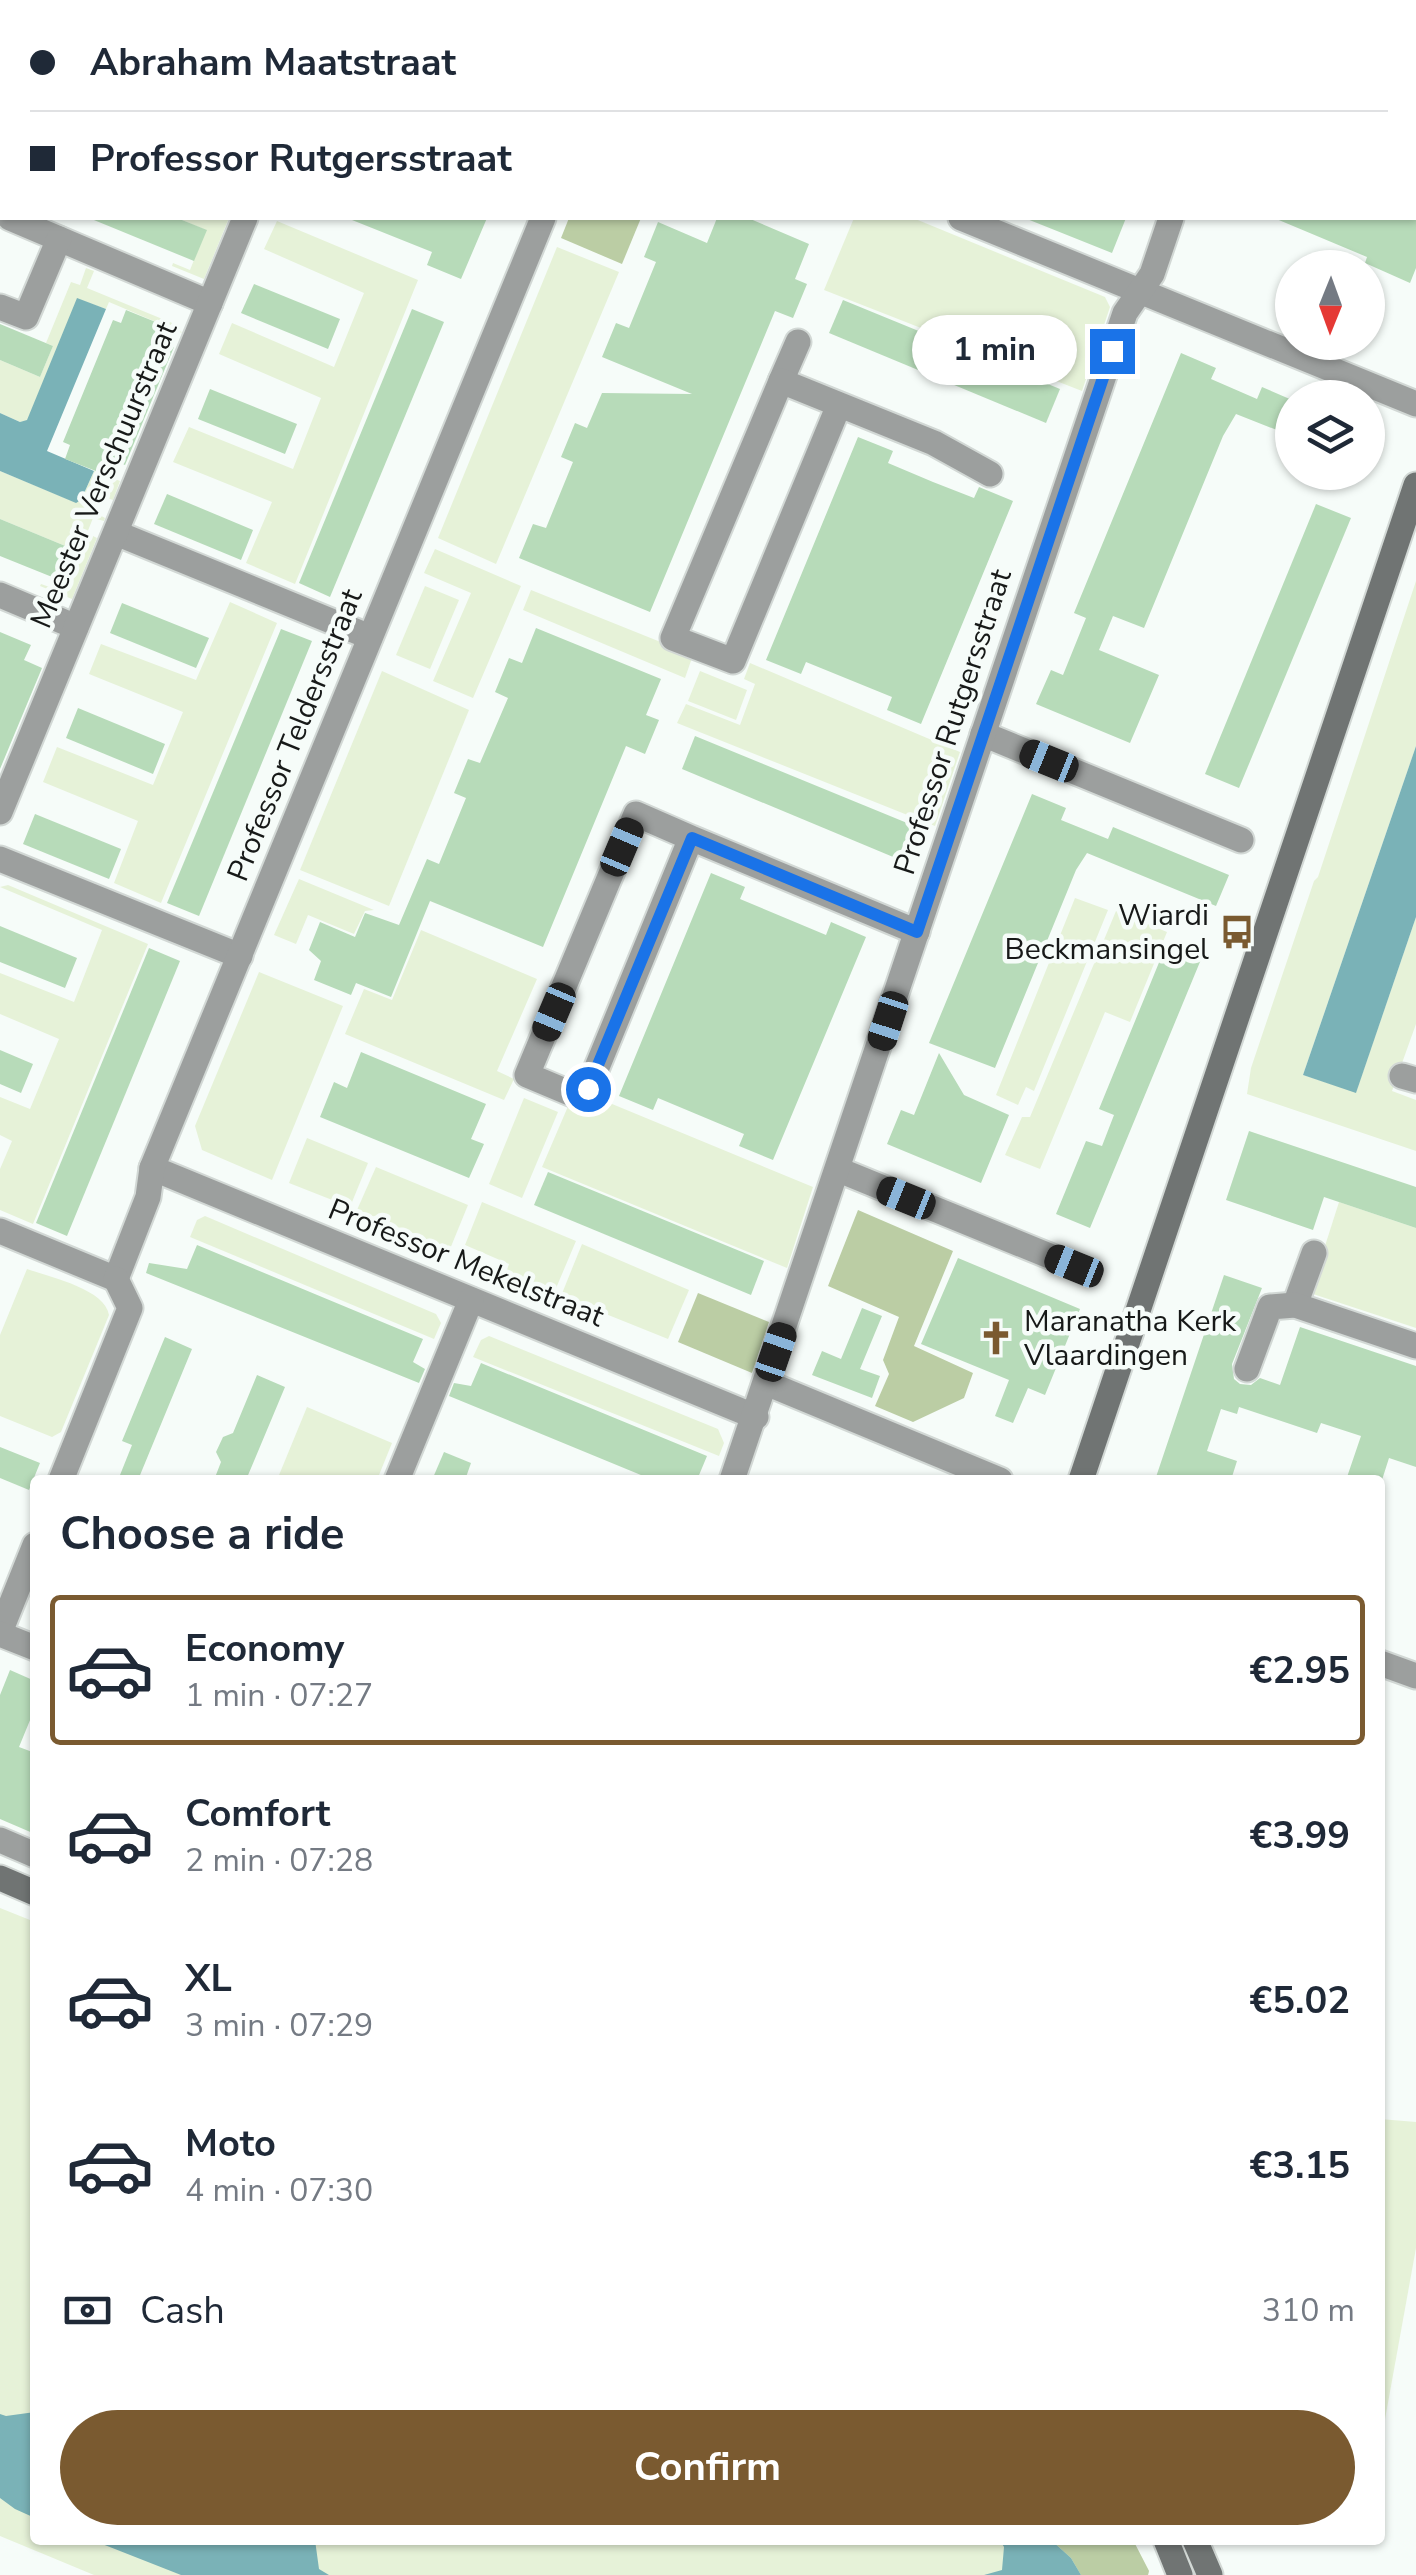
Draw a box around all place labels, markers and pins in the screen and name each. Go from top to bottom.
place label: Wiardi Beckmansingel [1004,895,1209,970]
bus stop icon: Wiardi Beckmansingel [1218,913,1256,951]
place label: Maranatha Kerk Vlaardingen [1023,1301,1237,1376]
church icon: Maranatha Kerk Vlaardingen [977,1319,1015,1357]

